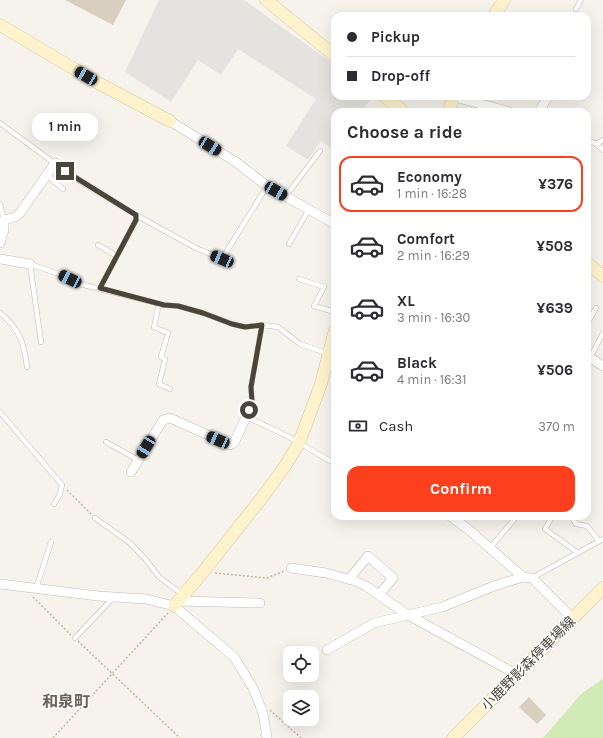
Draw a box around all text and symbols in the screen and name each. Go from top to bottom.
text: Pickup [371,28,420,46]
car [73,65,99,87]
text: Drop-off [371,67,430,85]
callout: 1 min [32,113,98,141]
text: 1 min [49,119,81,134]
text: Choose a ride [347,121,462,143]
car [197,135,223,157]
route end [56,162,74,180]
icon: car [349,166,385,202]
text: Economy [397,168,462,186]
text: ¥376 [538,175,573,193]
car [263,180,289,202]
text: 1 min · 16:28 [397,186,467,201]
icon: car [349,228,385,264]
text: Comfort [397,230,455,248]
text: ¥508 [536,237,573,255]
text: 2 min · 16:29 [397,248,470,263]
car [209,249,235,269]
car [57,268,83,290]
icon: car [349,290,385,326]
text: XL [397,292,415,310]
text: ¥639 [537,299,573,317]
text: 3 min · 16:30 [397,310,470,325]
icon: car [349,352,385,388]
text: Black [397,354,437,372]
text: ¥506 [537,361,573,379]
text: 4 min · 16:31 [397,372,466,387]
route start [240,401,258,419]
icon: cash [347,415,369,437]
text: Cash [379,417,413,435]
text: 370 m [538,419,575,434]
car [205,430,231,450]
car [135,434,157,460]
button: Confirm [347,466,575,512]
street label: 小鹿野影森停車場線 [478,613,579,714]
map controls [283,646,319,726]
button: locate [283,646,319,682]
button: layers [283,690,319,726]
district label: 和泉町 [42,692,90,711]

